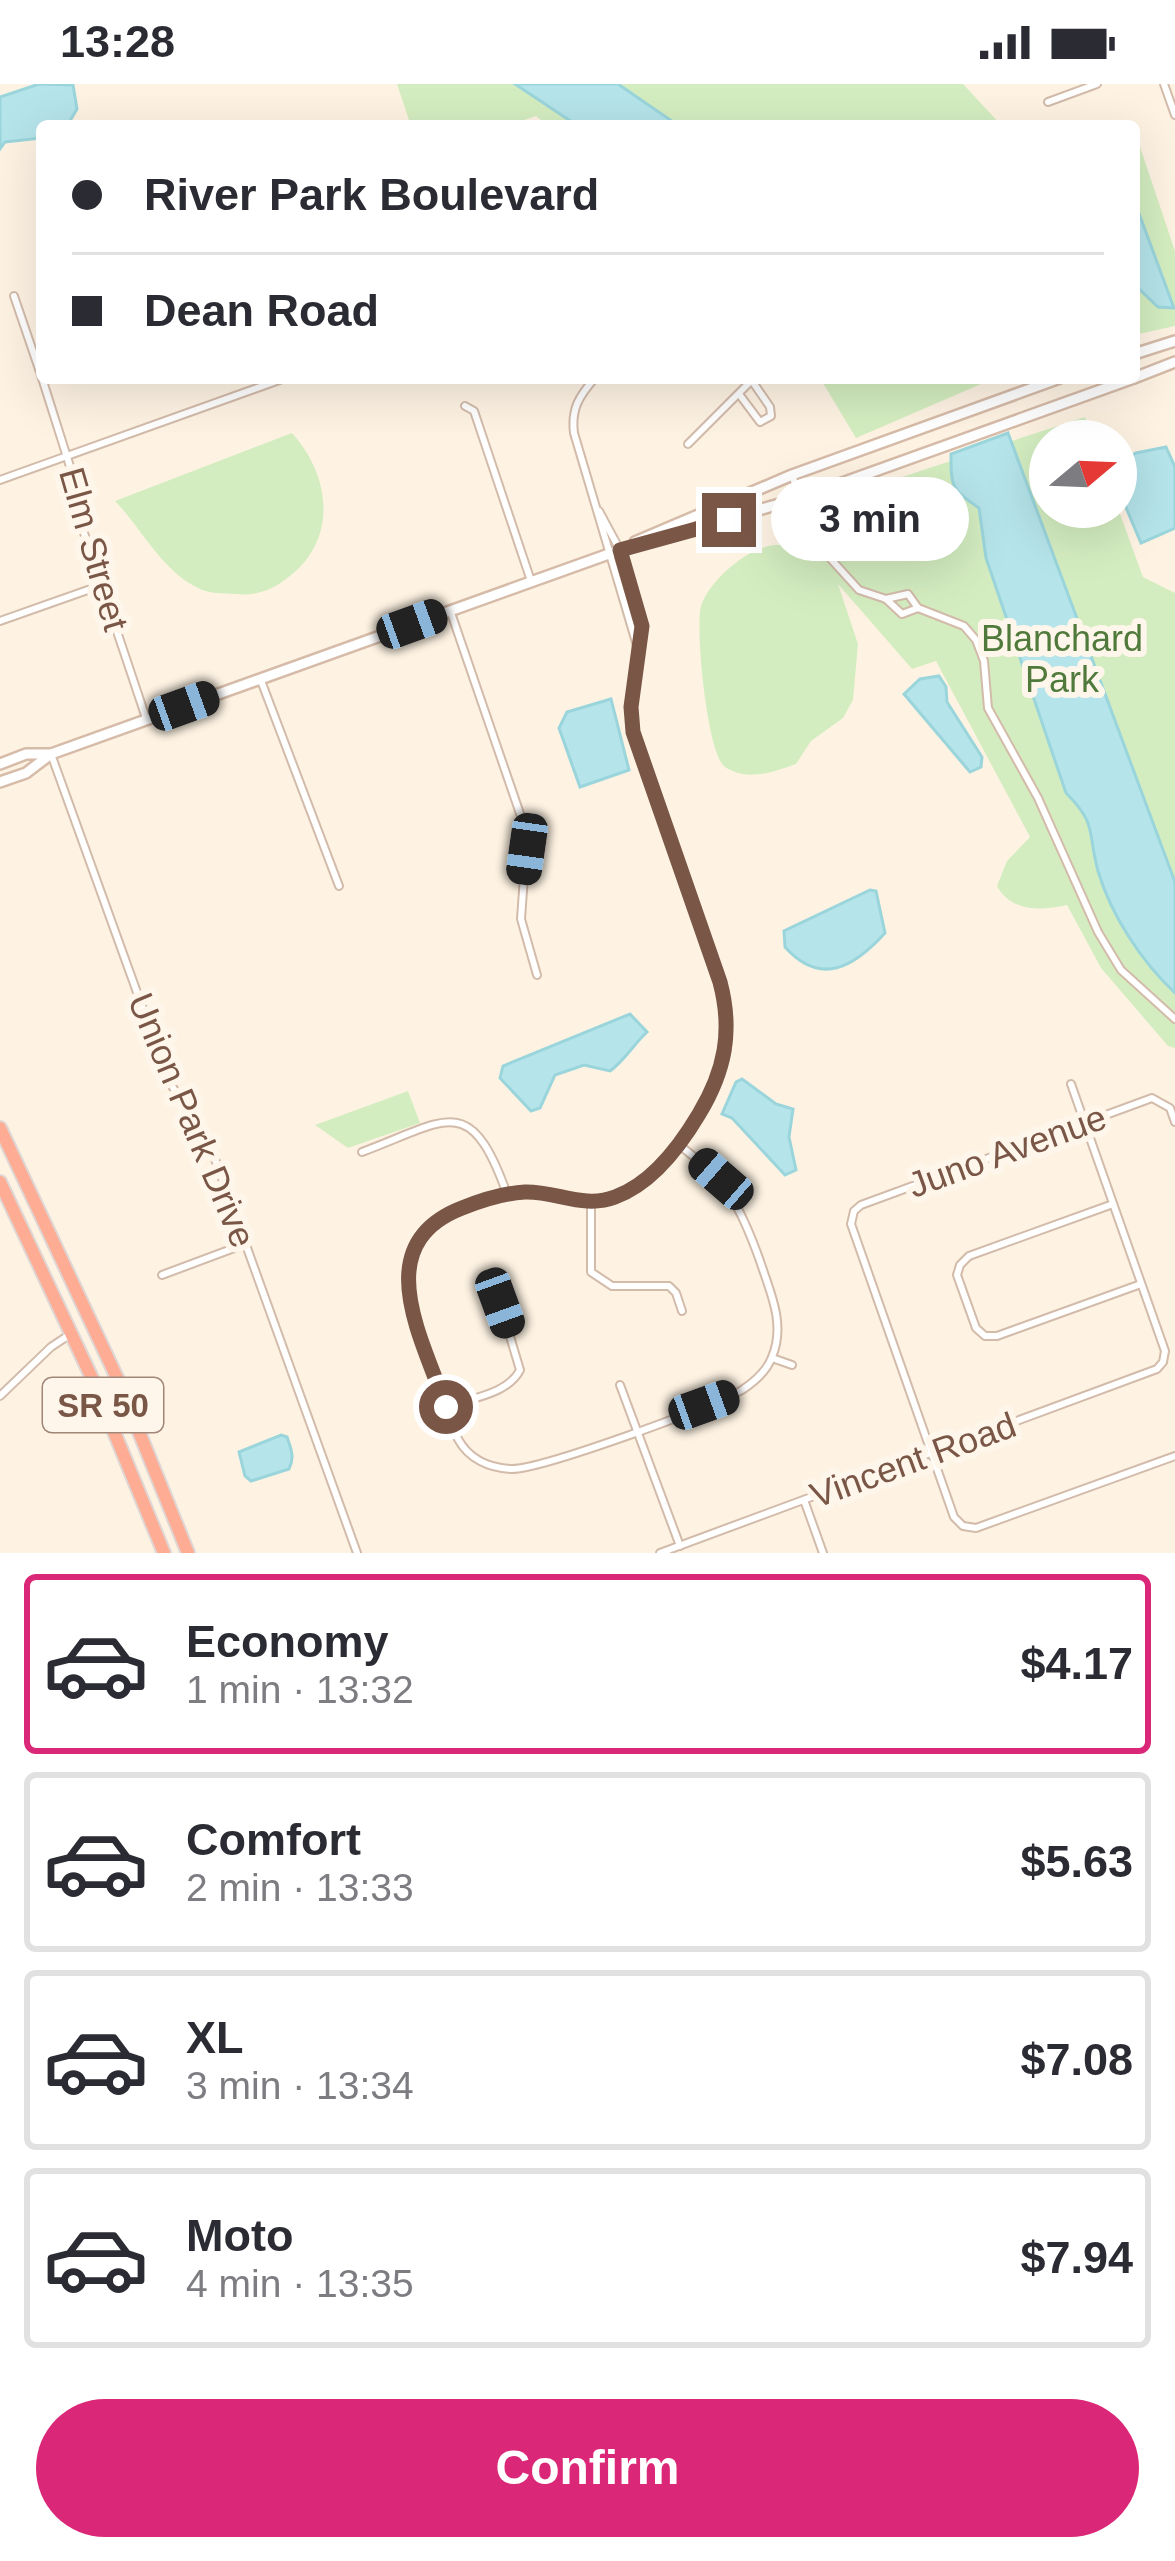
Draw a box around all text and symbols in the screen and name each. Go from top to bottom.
text: 13:28 [60,16,175,67]
text: River Park Boulevard [144,169,599,220]
text: Dean Road [144,285,379,336]
north arrow [1029,420,1137,528]
map controls [1029,420,1137,528]
street label: Elm Street [51,463,137,635]
callout: 3 min [771,478,969,562]
route end [702,493,756,547]
text: 3 min [819,497,921,540]
car [372,595,452,653]
park label: Blanchard Park [981,618,1143,700]
car [144,677,224,735]
car [504,811,550,887]
street label: Union Park Drive [120,987,264,1253]
street label: Juno Avenue [902,1096,1112,1206]
car [682,1142,760,1216]
car [471,1263,529,1343]
car [664,1376,744,1434]
road number: SR 50 [43,1378,163,1432]
route start [419,1380,473,1434]
street label: Vincent Road [805,1404,1021,1516]
icon: car [42,1610,150,1718]
text: Economy [186,1616,389,1667]
text: $4.17 [1020,1638,1133,1689]
text: 1 min · 13:32 [186,1668,414,1711]
icon: car [42,1808,150,1916]
text: Comfort [186,1814,361,1865]
text: $5.63 [1020,1836,1133,1887]
text: 2 min · 13:33 [186,1866,414,1909]
icon: car [42,2006,150,2114]
text: XL [186,2012,244,2063]
text: $7.08 [1020,2034,1133,2085]
text: 3 min · 13:34 [186,2064,414,2107]
icon: car [42,2204,150,2312]
text: Moto [186,2210,293,2261]
text: $7.94 [1020,2232,1133,2283]
text: 4 min · 13:35 [186,2262,414,2305]
button: Confirm [36,2399,1139,2537]

